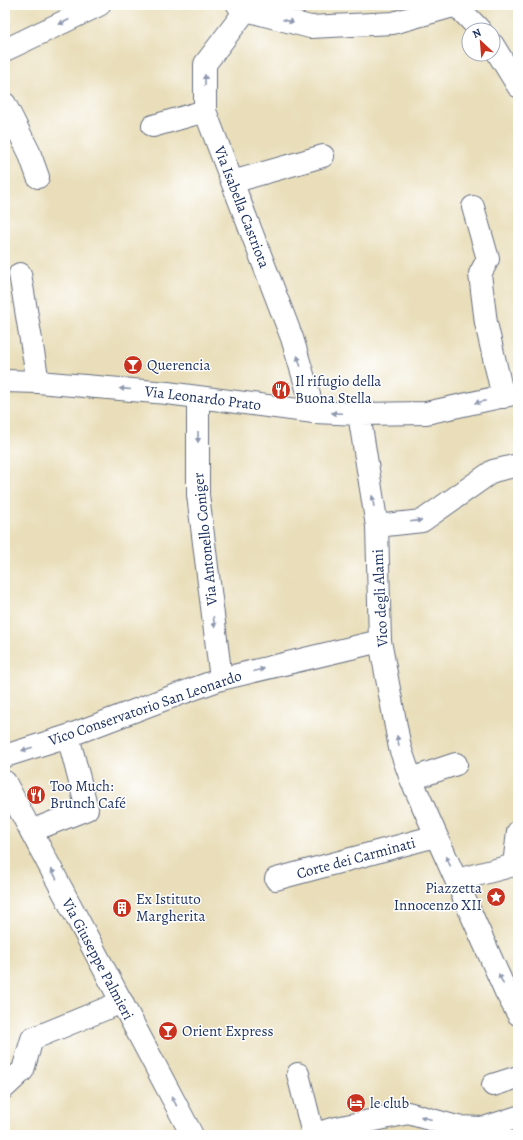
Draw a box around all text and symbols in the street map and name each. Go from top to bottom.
one-way arrow [282,18,294,24]
one-way arrow [58,19,69,25]
north arrow [461,22,501,62]
text: N [470,25,484,42]
one-way arrow [202,73,208,86]
street label: Via Isabella Castriota [209,142,274,271]
bar icon: Querencia [122,354,144,376]
place label: Querencia [147,355,210,375]
one-way arrow [296,355,302,367]
place label: Il rifugio della Buona Stella [295,371,381,408]
restaurant icon: Il rifugio della Buona Stella [270,379,292,401]
street label: Via Leonardo Prato [143,381,262,415]
one-way arrow [119,386,131,393]
one-way arrow [474,400,486,406]
one-way arrow [330,410,343,416]
one-way arrow [195,431,201,444]
street label: Via Antonello Coniger [188,471,222,607]
one-way arrow [370,495,376,507]
one-way arrow [409,518,422,525]
street label: Vico degli Alami [367,548,393,649]
one-way arrow [211,616,217,628]
street label: Vico Conservatorio San Leonardo [45,665,244,751]
one-way arrow [253,666,265,672]
one-way arrow [395,734,401,747]
one-way arrow [20,746,32,752]
place label: Too Much: Brunch Café [50,776,126,813]
restaurant icon: Too Much: Brunch Café [25,784,47,806]
street label: Corte dei Carminati [294,833,418,883]
one-way arrow [445,855,451,866]
one-way arrow [50,869,57,880]
place label: Piazzetta Innocenzo XII [394,878,482,915]
place icon: Piazzetta Innocenzo XII [485,886,507,908]
place label: Ex Istituto Margherita [136,889,205,926]
street label: Via Giuseppe Palmieri [57,894,139,1023]
building icon: Ex Istituto Margherita [111,897,133,919]
one-way arrow [497,973,503,985]
bar icon: Orient Express [157,1020,179,1042]
place label: Orient Express [182,1021,274,1041]
hotel icon: le club [345,1092,367,1114]
place label: le club [370,1093,409,1113]
one-way arrow [170,1095,177,1106]
one-way arrow [420,1115,432,1121]

